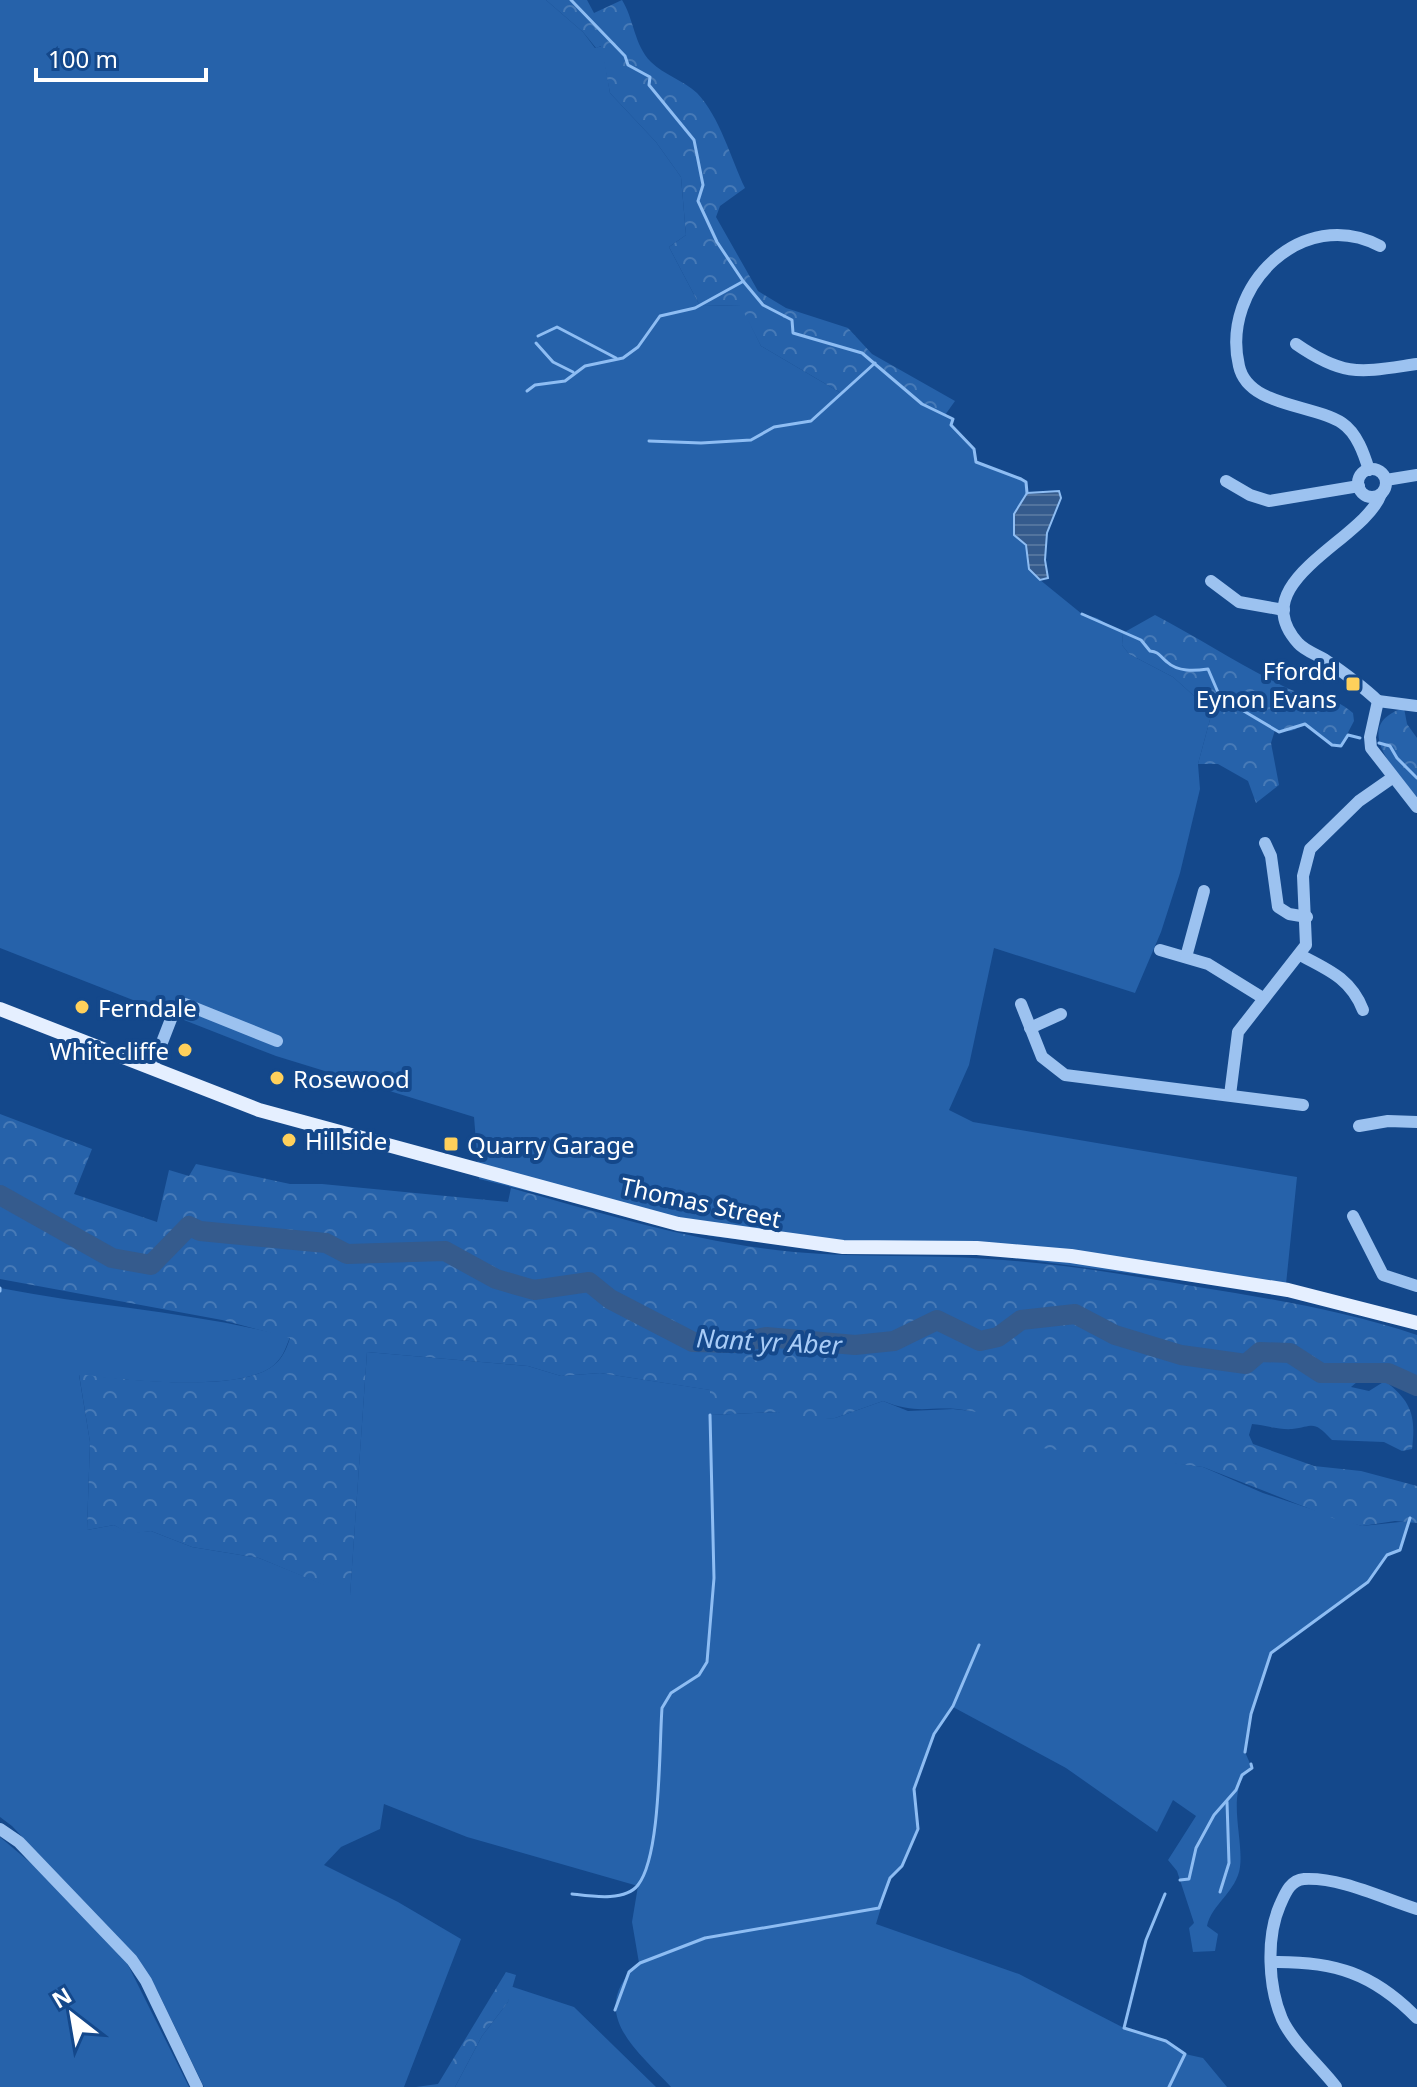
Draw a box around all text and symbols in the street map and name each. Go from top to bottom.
scale bar [36,32,206,82]
text: 100 m [48,42,118,75]
place label: Ffordd Eynon Evans [1196,654,1337,715]
marker: Ffordd Eynon Evans [1344,675,1362,693]
place label: Ferndale [98,991,197,1024]
marker: Ferndale [73,998,91,1016]
place label: Whitecliffe [50,1034,169,1067]
marker: Whitecliffe [176,1041,194,1059]
place label: Rosewood [293,1062,410,1095]
marker: Rosewood [268,1069,286,1087]
place label: Hillside [305,1124,387,1157]
place label: Quarry Garage [467,1128,634,1161]
marker: Hillside [280,1131,298,1149]
marker: Quarry Garage [442,1135,460,1153]
street label: Thomas Street [618,1169,785,1235]
water label: Nant yr Aber [695,1319,844,1363]
north arrow [32,1975,112,2055]
text: N [46,1980,77,2014]

